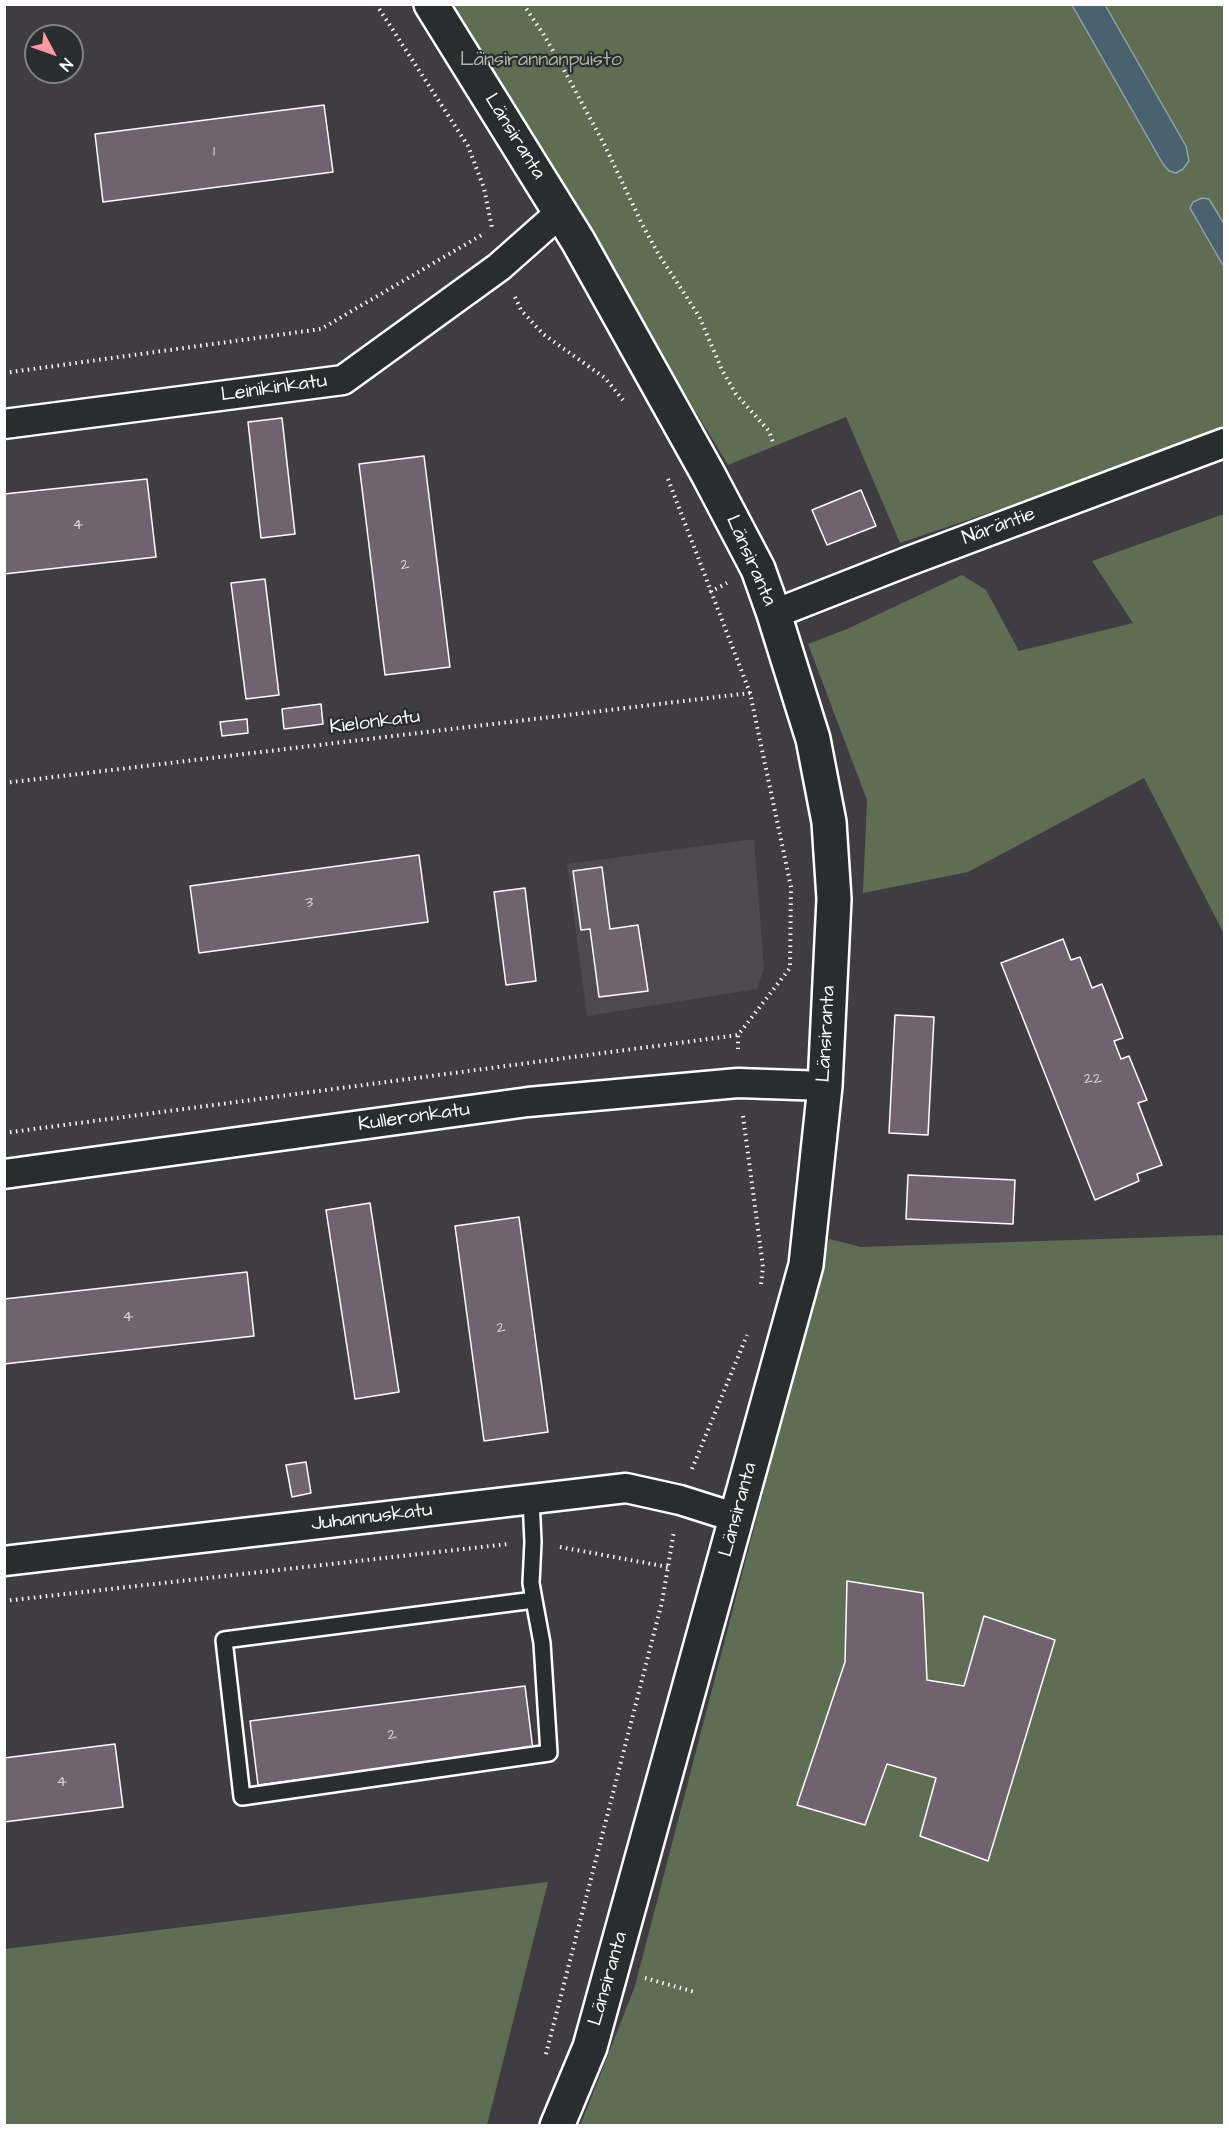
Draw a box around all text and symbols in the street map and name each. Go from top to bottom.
north arrow [24,24,84,84]
park label: Länsirannanpuisto [460,49,622,73]
text: N [54,53,78,75]
street label: Länsiranta [478,90,550,184]
house number: 1 [213,143,215,163]
street label: Leinikinkatu [219,370,329,408]
street label: Näräntie [959,503,1039,551]
street label: Länsiranta [719,512,781,610]
house number: 4 [73,516,83,536]
house number: 2 [400,556,410,576]
street label: Kielonkatu [328,706,422,740]
house number: 3 [305,894,313,914]
street label: Länsiranta [812,985,842,1083]
house number: 22 [1084,1070,1102,1090]
street label: Kulleronkatu [357,1098,471,1138]
house number: 4 [123,1308,133,1328]
house number: 2 [496,1319,506,1339]
street label: Länsiranta [715,1460,763,1560]
street label: Juhannuskatu [310,1499,434,1537]
house number: 2 [387,1726,397,1746]
house number: 4 [57,1773,67,1793]
street label: Länsiranta [584,1929,634,2029]

